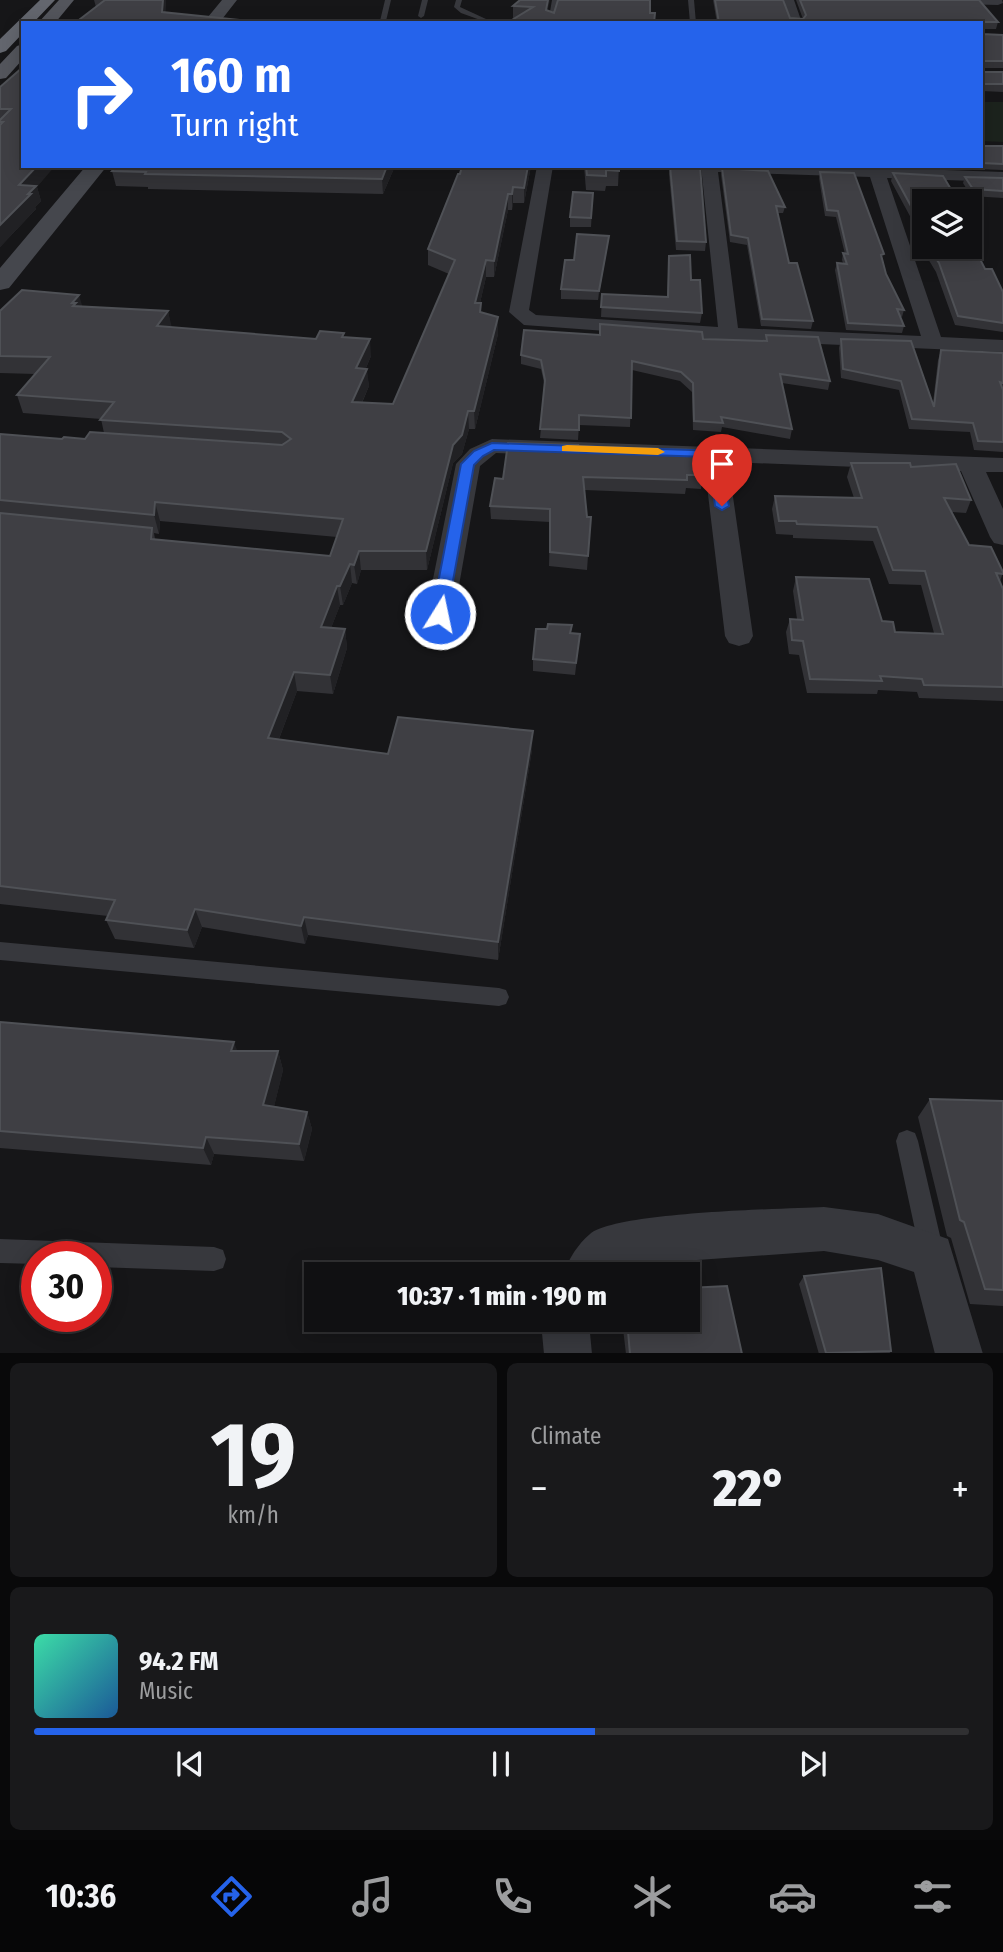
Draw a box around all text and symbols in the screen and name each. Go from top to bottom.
text: 160 m [171,46,292,105]
icon: right [56,49,147,140]
text: Turn right [171,106,298,144]
map controls [912,189,982,259]
button: layers [912,189,982,259]
pin [692,434,752,506]
icon: arrive [703,445,741,483]
position arrow [403,577,477,651]
speed limit sign: 30 [21,1241,112,1332]
text: 10:37 · 1 min · 190 m [397,1281,607,1312]
text: 19 [210,1401,296,1510]
text: Climate [531,1422,601,1450]
text: 22° [713,1457,786,1520]
text: − [531,1466,548,1512]
text: + [952,1466,969,1512]
text: km/h [228,1501,279,1529]
text: 94.2 FM [139,1646,219,1677]
text: Music [139,1677,193,1705]
icon: previous [171,1745,209,1783]
icon: pause [482,1745,520,1783]
icon: next [794,1745,832,1783]
icon: directions [207,1872,256,1921]
icon: music [348,1872,397,1921]
icon: phone [488,1872,537,1921]
icon: climate [628,1872,677,1921]
icon: car [768,1872,817,1921]
icon: filters [908,1872,957,1921]
text: 10:36 [46,1877,116,1915]

